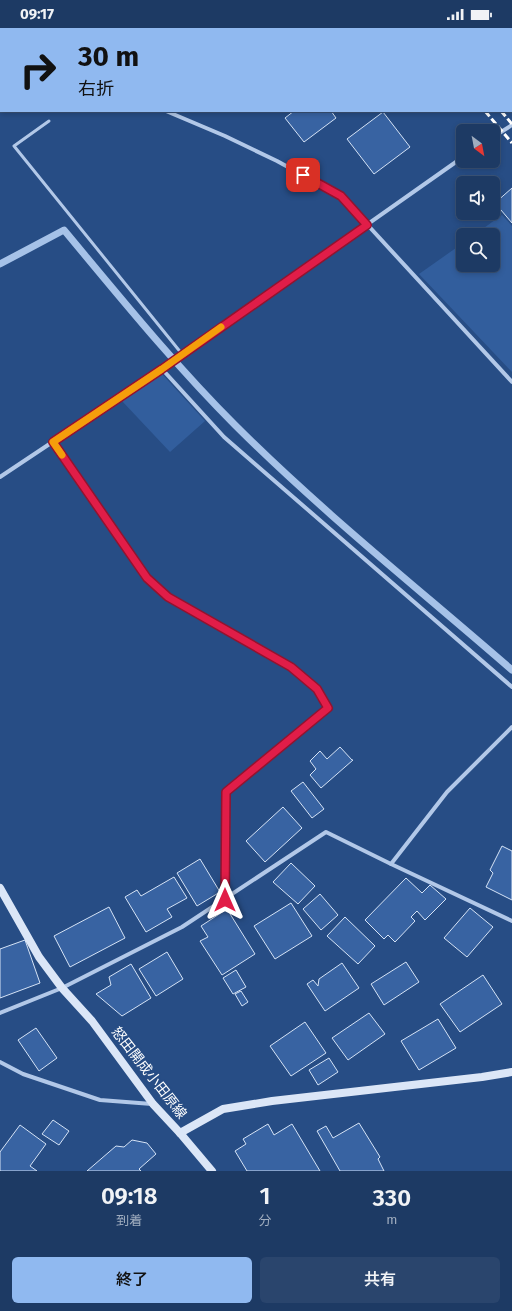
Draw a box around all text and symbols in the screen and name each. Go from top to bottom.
text: 09:17 [20,5,54,23]
text: 30 m [78,40,139,73]
icon: right [12,44,64,96]
text: 右折 [78,78,114,100]
north arrow [456,124,500,168]
map controls [456,124,500,272]
pin [286,158,320,192]
icon: arrive [292,164,314,186]
button: sound [456,176,500,220]
button: search [456,228,500,272]
position arrow [204,879,246,921]
street label: 怒田開成小田原線 [108,1024,190,1122]
text: 09:18 [101,1182,158,1210]
text: 1 [259,1182,270,1210]
text: 330 [372,1184,411,1212]
text: m [386,1212,397,1227]
text: 到着 [116,1213,142,1228]
text: 分 [258,1213,271,1228]
button: 終了 [12,1257,252,1303]
button: 共有 [260,1257,500,1303]

